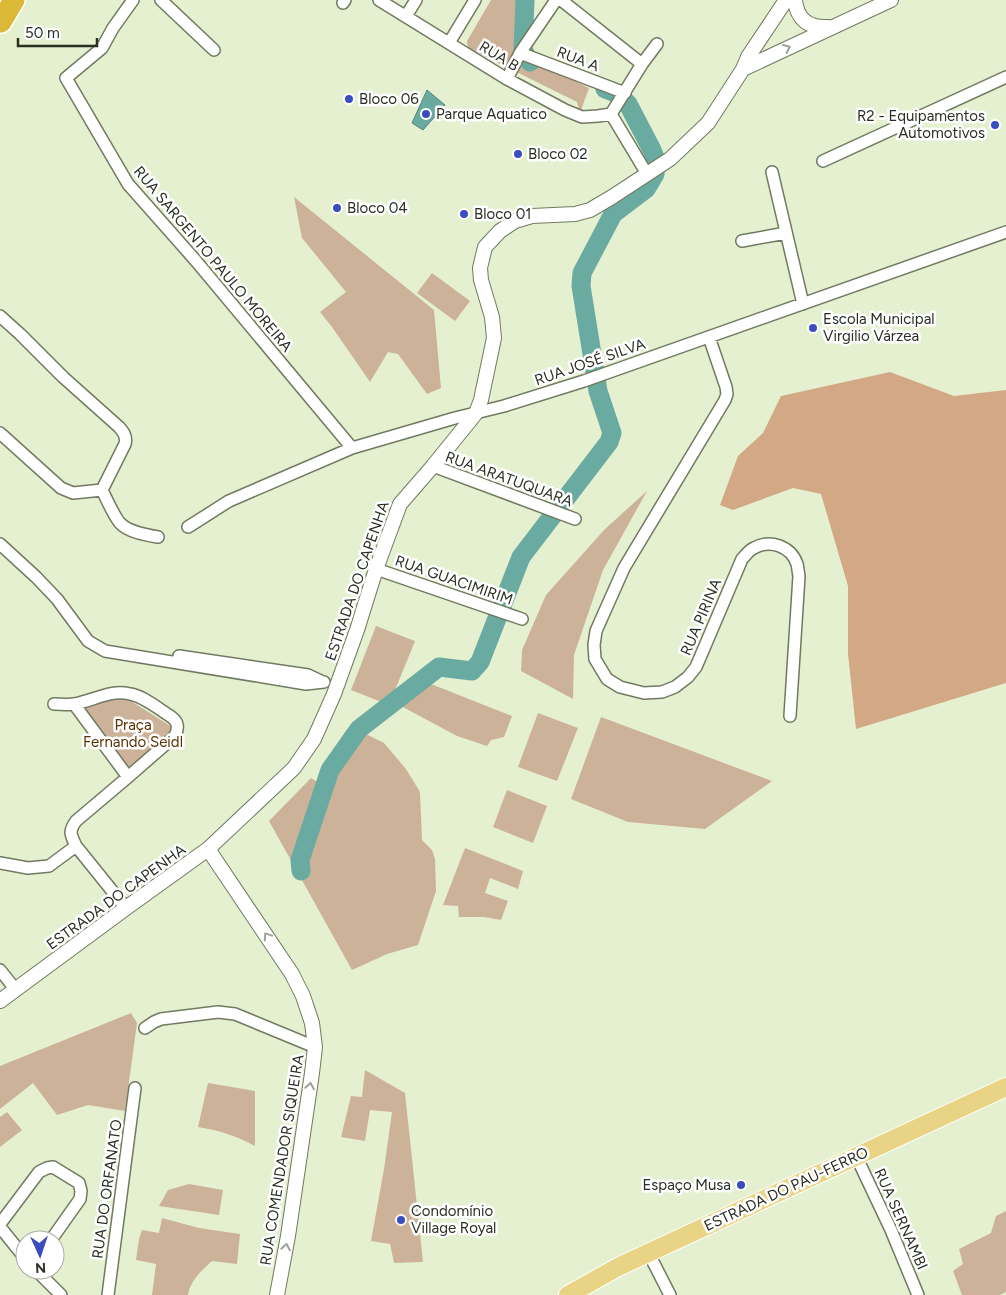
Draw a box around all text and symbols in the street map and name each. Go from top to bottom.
scale bar [18,15,96,47]
text: 50 m [25,24,60,42]
street label: RUA B [476,37,522,75]
street label: RUA A [554,43,602,75]
one-way arrow [782,44,791,54]
place label: Bloco 06 [359,90,419,108]
marker: Bloco 06 [343,93,355,105]
place label: Parque Aquatico [436,105,547,123]
place label: R2 - Equipamentos Automotivos [857,107,985,142]
marker: Parque Aquatico [420,108,432,120]
marker: R2 - Equipamentos Automotivos [989,119,1001,131]
place label: Bloco 02 [528,145,588,163]
marker: Bloco 02 [512,148,524,160]
street label: RUA SARGENTO PAULO MOREIRA [130,163,296,355]
place label: Bloco 04 [347,199,408,217]
marker: Bloco 04 [331,202,343,214]
place label: Bloco 01 [474,205,532,223]
marker: Bloco 01 [458,208,470,220]
place label: Escola Municipal Virgilio Várzea [823,310,935,345]
marker: Escola Municipal Virgilio Várzea [807,322,819,334]
street label: RUA JOSÉ SILVA [532,335,648,389]
street label: RUA ARATUQUARA [443,448,575,510]
street label: ESTRADA DO CAPENHA [321,499,393,663]
street label: RUA GUACIMIRIM [393,551,515,609]
street label: RUA PIRINA [677,576,725,658]
park label: Praça Fernando Seidl [83,716,183,751]
street label: ESTRADA DO CAPENHA [43,841,189,953]
one-way arrow [264,932,273,942]
street label: RUA COMENDADOR SIQUEIRA [256,1053,308,1267]
one-way arrow [304,1082,315,1090]
street label: RUA DO ORFANATO [88,1118,126,1260]
street label: ESTRADA DO PAU-FERRO [701,1143,871,1235]
street label: RUA SERNAMBI [871,1166,931,1272]
place label: Espaço Musa [642,1176,731,1194]
marker: Espaço Musa [735,1179,747,1191]
place label: Condomínio Village Royal [411,1202,496,1237]
marker: Condomínio Village Royal [395,1214,407,1226]
north arrow [15,1230,65,1280]
one-way arrow [280,1243,290,1251]
text: N [35,1259,47,1276]

